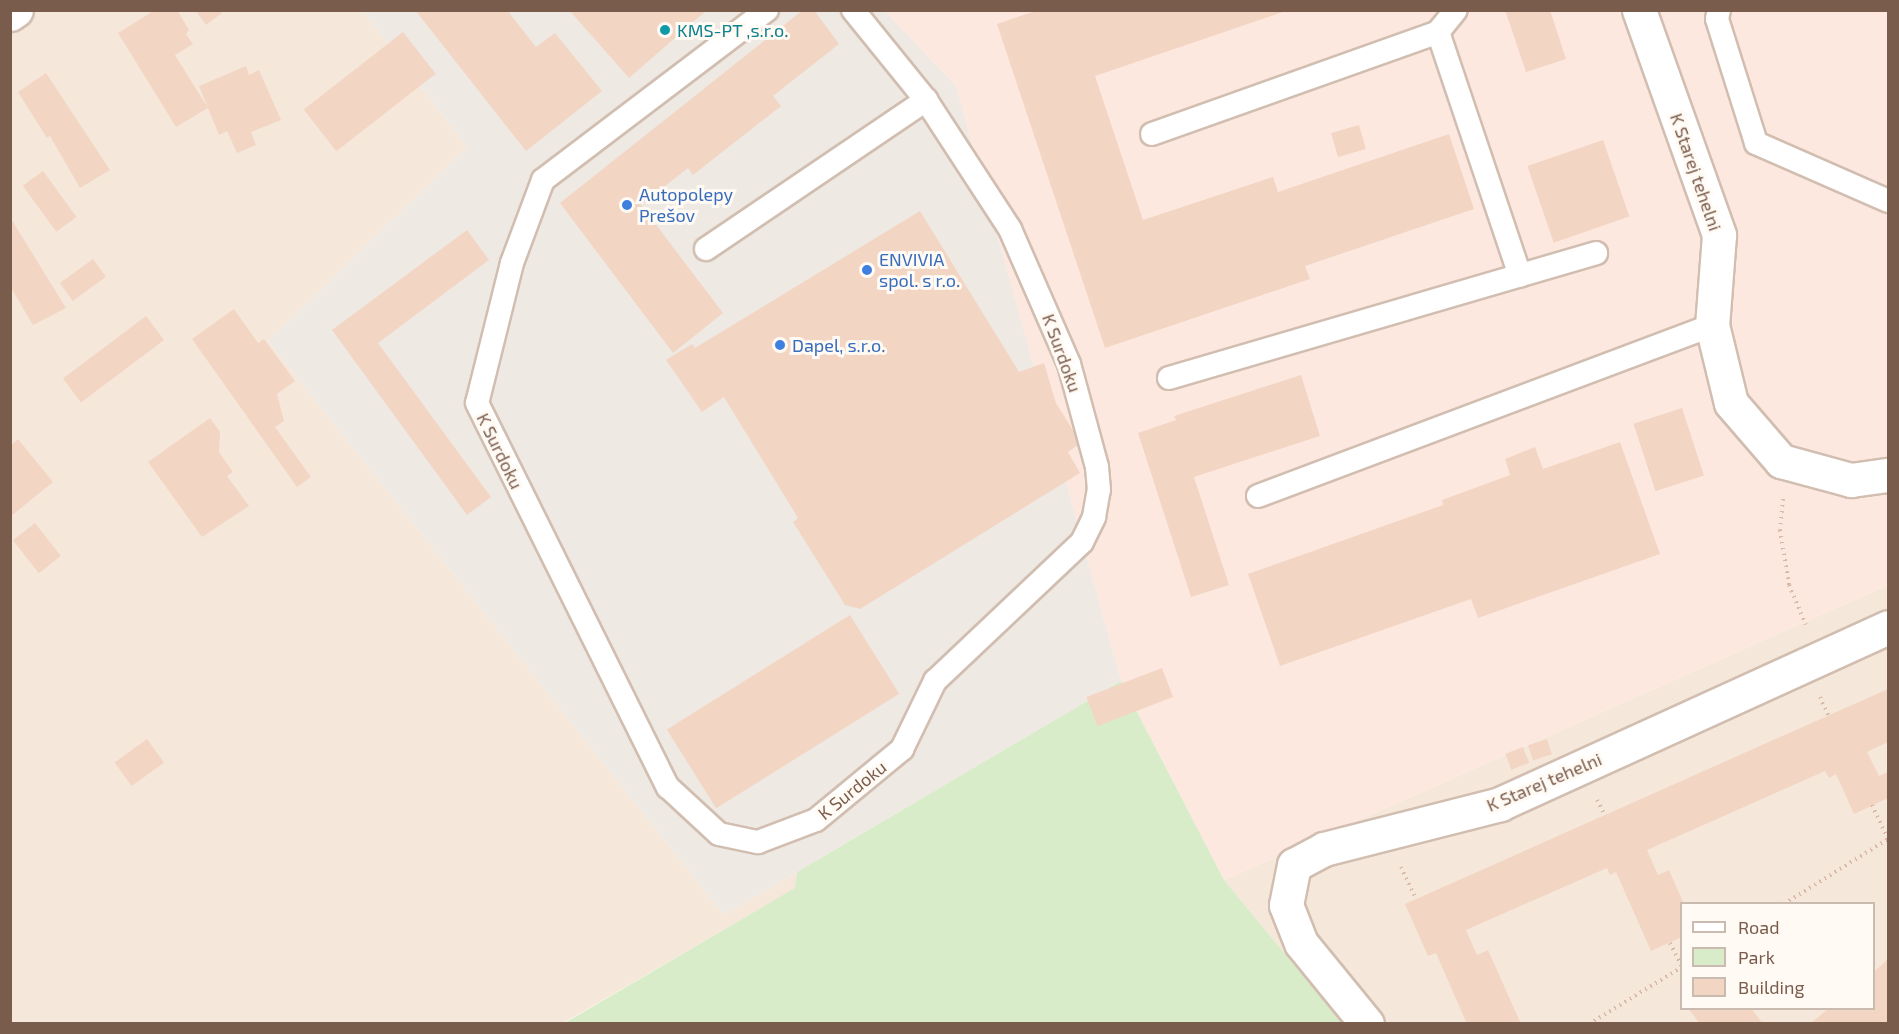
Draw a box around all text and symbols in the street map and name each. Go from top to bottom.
place label: KMS-PT ,s.r.o. [677,19,789,41]
marker: KMS-PT ,s.r.o. [658,23,672,37]
street label: K Starej tehelni [1666,110,1726,234]
place label: Autopolepy Prešov [639,184,733,226]
marker: Autopolepy Prešov [620,198,634,212]
place label: ENVIVIA spol. s r.o. [879,249,960,292]
marker: ENVIVIA spol. s r.o. [860,263,874,277]
street label: K Surdoku [1038,311,1086,395]
place label: Dapel, s.r.o. [792,334,885,356]
marker: Dapel, s.r.o. [773,338,787,352]
street label: K Surdoku [472,409,528,493]
street label: K Starej tehelni [1483,748,1605,816]
street label: K Surdoku [813,756,891,824]
legend [1680,902,1875,1010]
text: Road [1738,916,1779,938]
text: Park [1738,946,1775,968]
text: Building [1738,976,1805,998]

